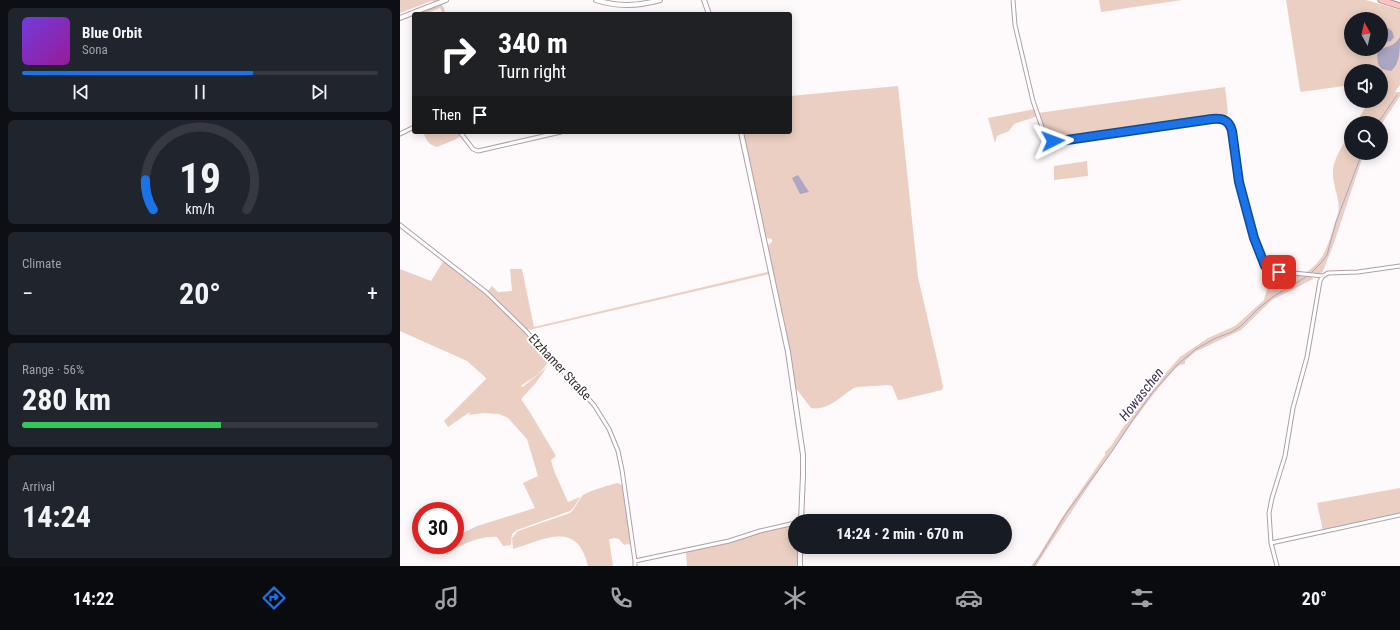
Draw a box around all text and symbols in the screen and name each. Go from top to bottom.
north arrow [1344,12,1388,56]
map controls [1344,12,1388,160]
text: Blue Orbit [82,24,142,42]
text: 340 m [498,27,568,60]
icon: right [432,28,484,80]
text: Sona [82,42,108,57]
text: Turn right [498,61,566,82]
button: sound [1344,64,1388,108]
icon: previous [70,81,92,103]
icon: pause [189,81,211,103]
icon: next [308,81,330,103]
icon: arrive [469,104,491,126]
text: Then [432,106,461,124]
button: search [1344,116,1388,160]
position arrow [1032,120,1074,162]
text: 19 [179,153,221,202]
text: km/h [185,200,215,216]
pin [1262,255,1296,289]
text: Climate [22,256,61,271]
icon: arrive [1268,261,1290,283]
text: 20° [179,276,221,311]
text: − [22,281,33,306]
text: + [367,281,378,306]
street label: Etzhamer Straße [526,331,594,403]
text: Range · 56% [22,362,84,377]
water label: Howaschen [1115,364,1167,424]
text: 280 km [22,382,111,417]
text: Arrival [22,479,55,494]
text: 14:24 [22,499,91,534]
speed limit sign: 30 [412,502,464,554]
text: 14:24 · 2 min · 670 m [836,525,964,543]
icon: directions [260,584,288,612]
icon: music [433,584,461,612]
icon: phone [607,584,635,612]
icon: climate [781,584,809,612]
icon: car [955,584,983,612]
icon: filters [1128,584,1156,612]
text: 14:22 [73,588,114,609]
text: 20° [1302,588,1327,609]

